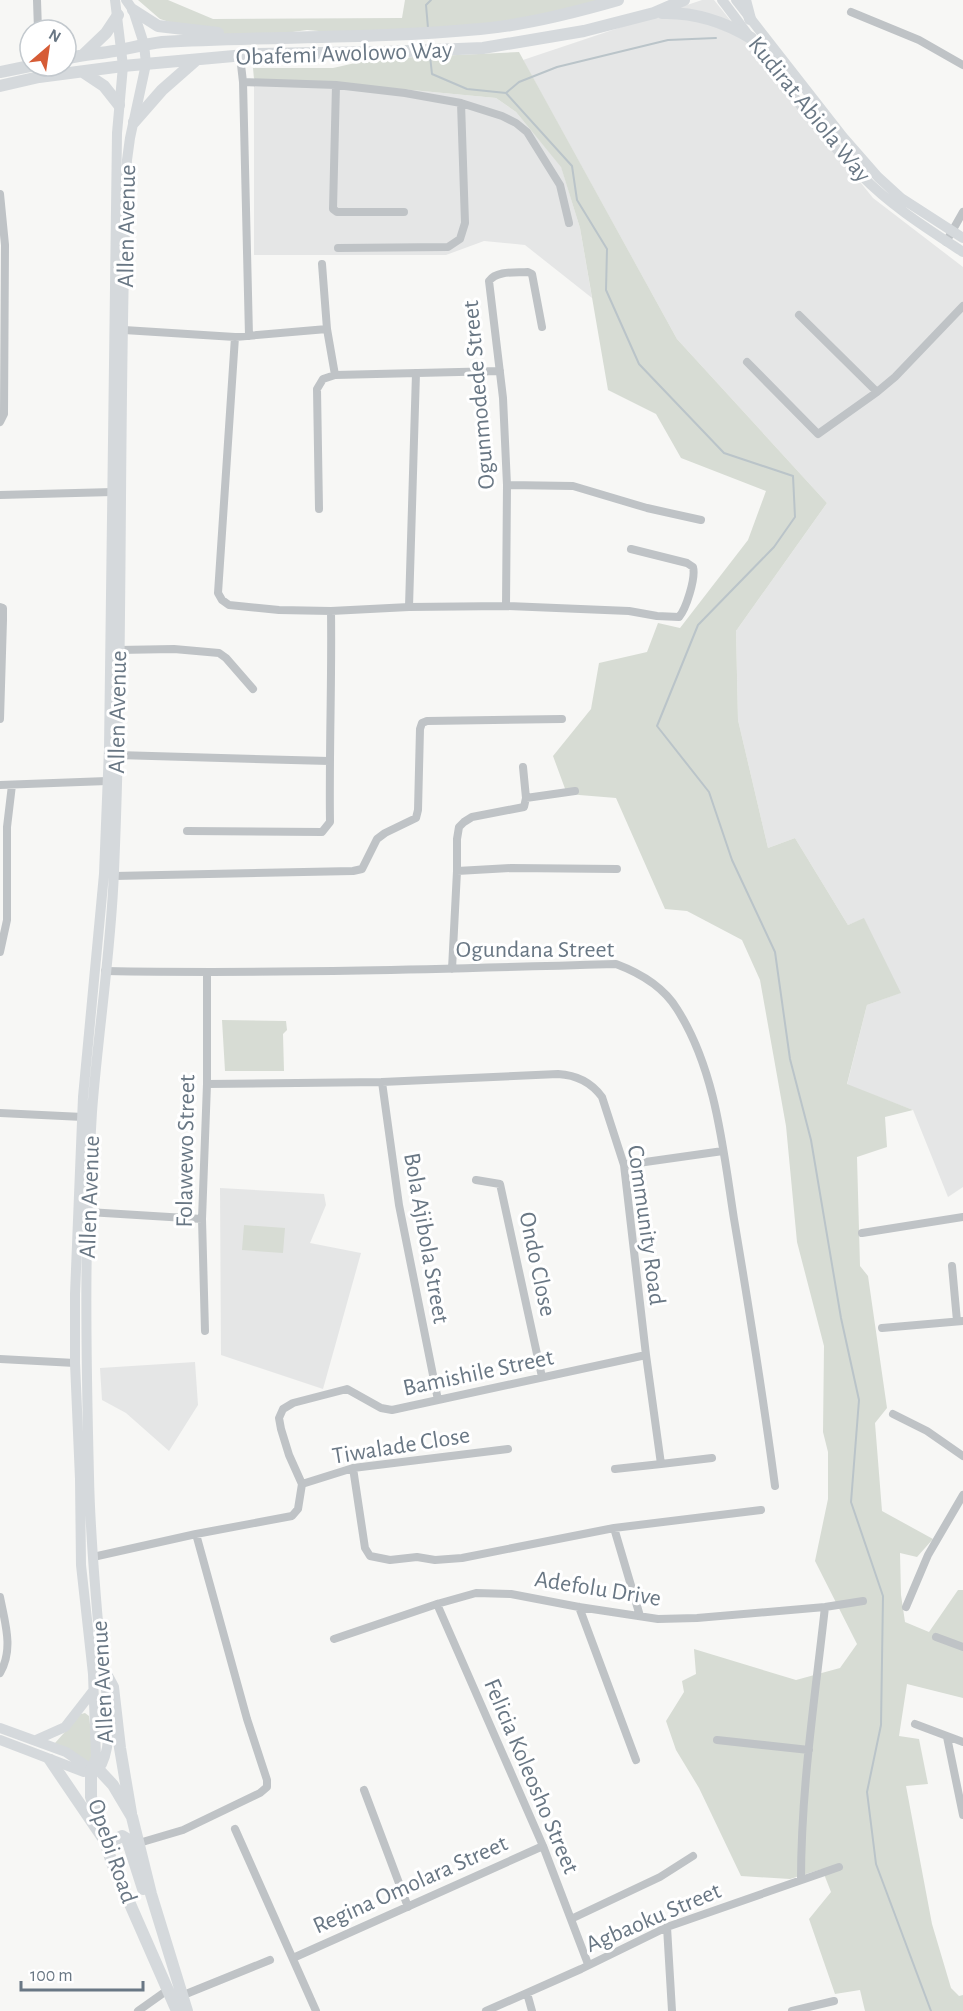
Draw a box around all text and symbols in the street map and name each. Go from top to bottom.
north arrow [18,18,78,78]
text: N [46,26,64,45]
street label: Kudirat Abiola Way [743,32,875,187]
street label: Obafemi Awolowo Way [235,38,453,70]
street label: Allen Avenue [114,164,140,288]
street label: Ogunmodede Street [459,299,499,490]
street label: Allen Avenue [105,650,131,774]
street label: Ogundana Street [456,938,615,962]
street label: Folawewo Street [173,1074,199,1228]
street label: Allen Avenue [76,1135,104,1259]
street label: Community Road [623,1144,669,1307]
street label: Bola Ajibola Street [399,1151,453,1326]
street label: Ondo Close [514,1210,560,1319]
street label: Bamishile Street [401,1345,556,1401]
street label: Tiwalade Close [331,1423,472,1469]
street label: Adefolu Drive [533,1567,663,1611]
street label: Allen Avenue [88,1620,118,1744]
street label: Felicia Koleosho Street [479,1675,583,1878]
street label: Opebi Road [83,1796,141,1906]
street label: Regina Omolara Street [309,1831,512,1939]
street label: Agbaoku Street [582,1879,725,1957]
scale bar [21,1954,142,1992]
text: 100 m [30,1967,73,1985]

